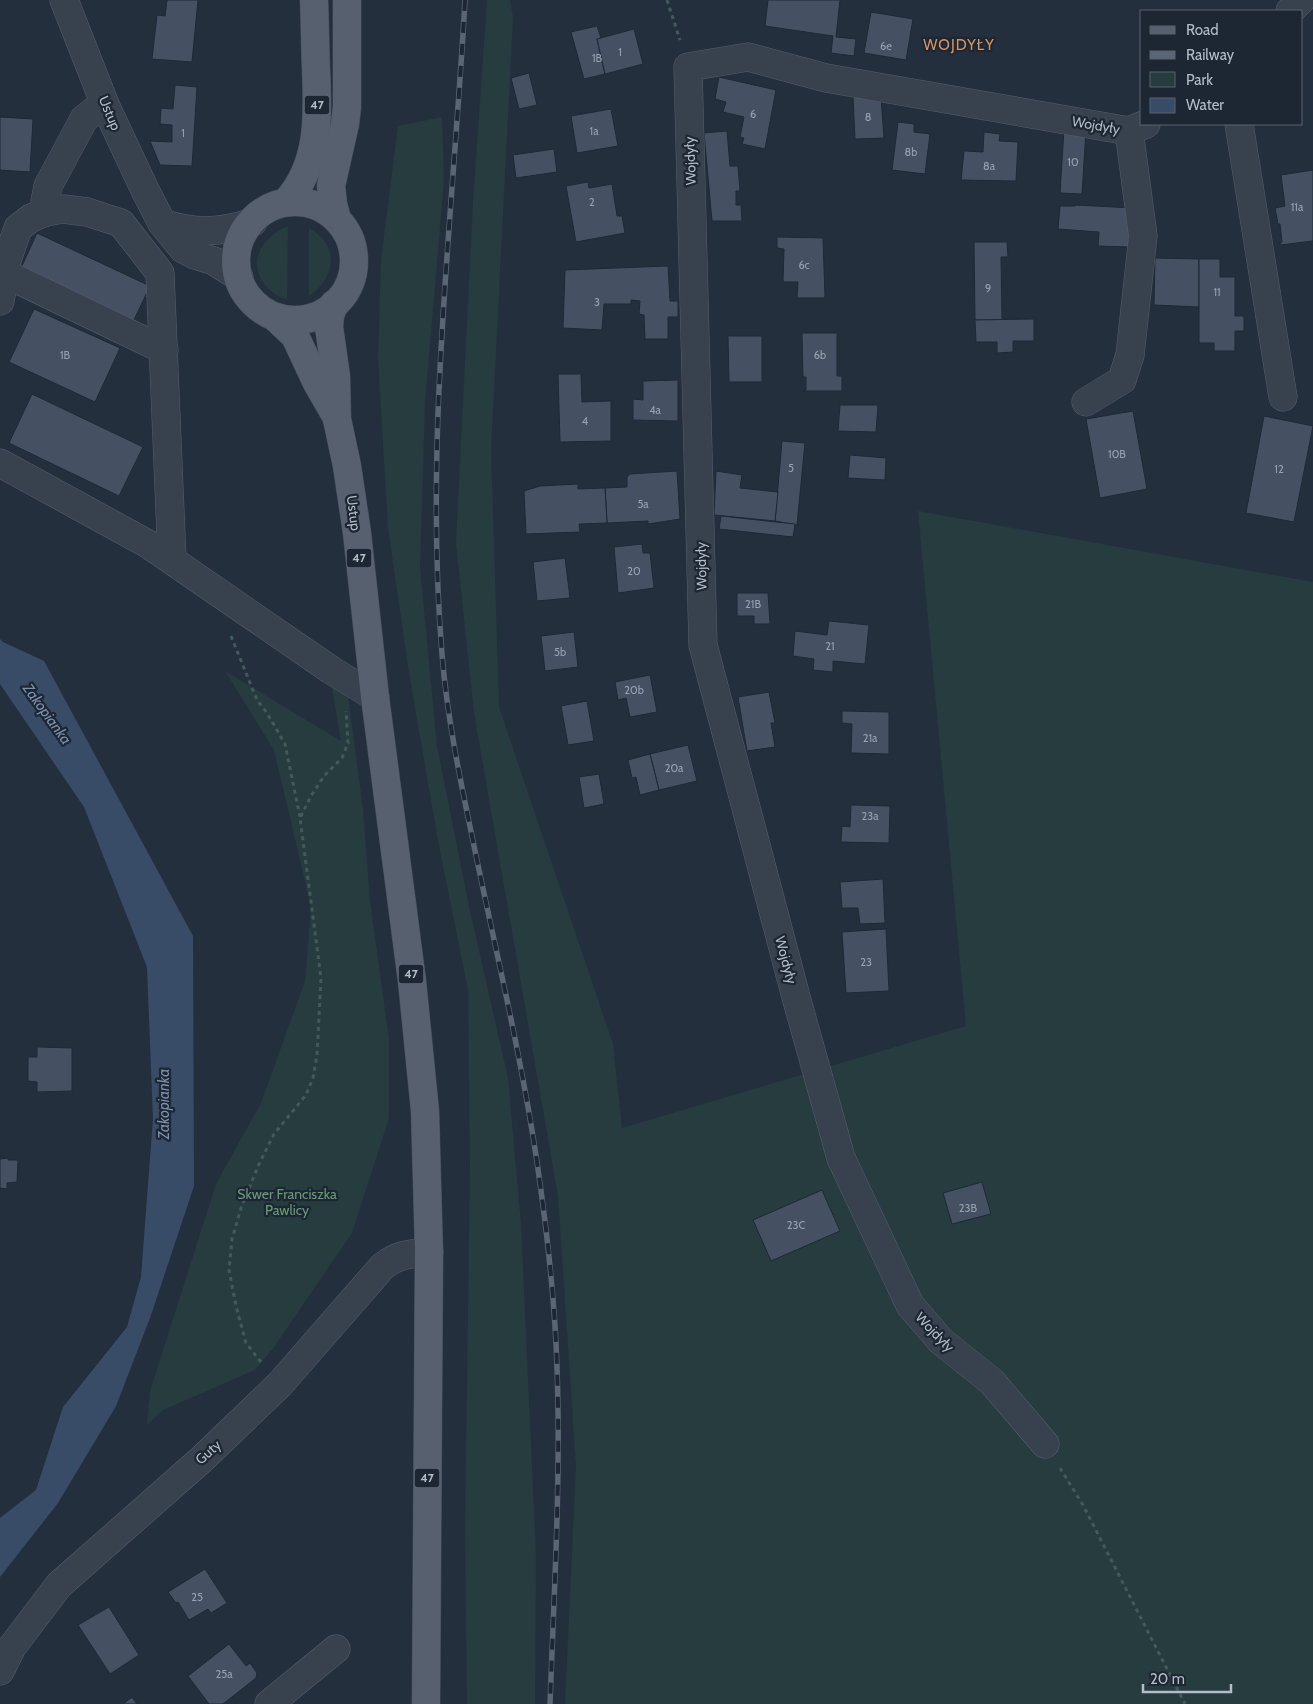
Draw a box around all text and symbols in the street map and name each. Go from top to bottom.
legend [1140,10,1303,125]
text: Road [1186,21,1219,39]
district label: WOJDYŁY [923,36,995,54]
house number: 6e [880,39,892,53]
house number: 1 [618,45,622,59]
text: Railway [1186,46,1235,64]
house number: 1B [592,51,603,65]
text: Park [1186,71,1213,89]
street label: Ustup [95,93,125,133]
road number: 47 [304,96,330,114]
text: Water [1186,96,1224,114]
house number: 6 [750,107,756,121]
house number: 8 [865,110,871,124]
street label: Wojdyły [1071,112,1121,138]
house number: 1a [590,124,599,138]
house number: 1 [181,126,185,140]
street label: Wojdyły [680,136,700,186]
house number: 8b [905,145,917,159]
house number: 10 [1067,155,1079,169]
house number: 8a [983,159,996,173]
house number: 2 [589,195,595,209]
house number: 11a [1291,200,1304,214]
house number: 6c [798,258,810,272]
house number: 9 [985,281,991,295]
house number: 11 [1213,285,1221,299]
house number: 3 [594,295,600,309]
house number: 1B [60,348,71,362]
house number: 6b [814,348,826,362]
house number: 4a [649,403,662,417]
house number: 4 [582,414,589,428]
house number: 10B [1108,447,1126,461]
house number: 5 [788,461,794,475]
house number: 12 [1274,462,1284,476]
street label: Ustup [343,494,365,532]
house number: 5a [637,497,649,511]
street label: Wojdyły [692,542,710,590]
road number: 47 [346,548,372,568]
house number: 20 [627,564,641,578]
house number: 21B [745,597,761,611]
house number: 21 [825,639,835,653]
house number: 5b [554,645,566,659]
water label: Zakopianka [18,679,75,748]
house number: 20b [624,683,644,697]
house number: 21a [863,731,878,745]
house number: 20a [665,761,684,775]
house number: 23a [862,809,879,823]
street label: Wojdyły [771,934,801,986]
house number: 23 [860,955,872,969]
road number: 47 [398,964,424,984]
water label: Zakopianka [155,1069,173,1140]
park label: Skwer Franciszka Pawlicy [237,1185,337,1219]
house number: 23B [959,1201,978,1215]
house number: 23C [787,1218,805,1232]
street label: Wojdyły [912,1308,958,1356]
street label: Guty [191,1436,225,1468]
road number: 47 [414,1469,440,1488]
house number: 25 [191,1590,203,1604]
scale bar [1143,1662,1230,1694]
house number: 25a [216,1667,233,1681]
text: 20 m [1150,1670,1185,1688]

